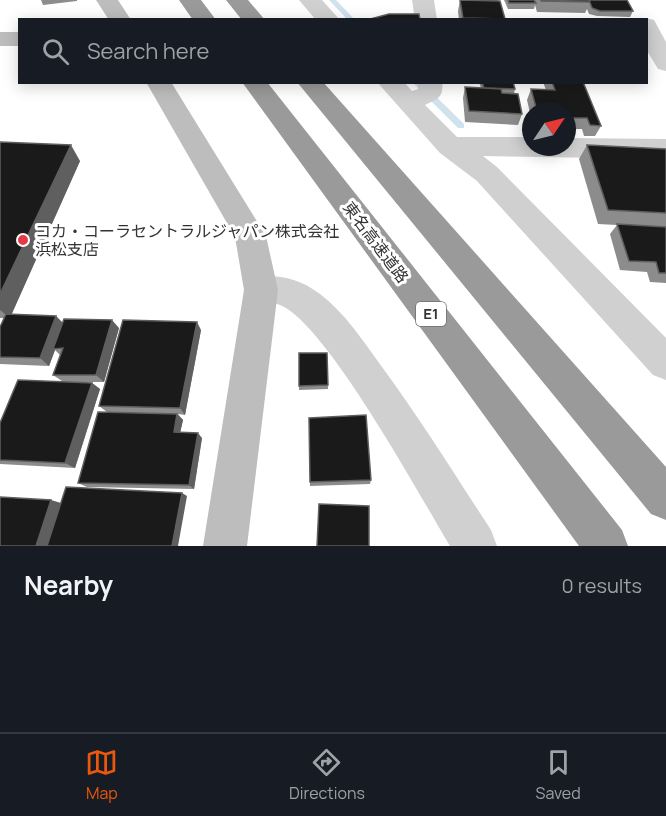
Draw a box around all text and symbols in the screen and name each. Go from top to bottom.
search box [18,18,648,84]
icon: search [39,35,72,68]
text: Search here [87,36,209,66]
north arrow [522,102,576,156]
street label: 東名高速道路 [338,197,414,287]
place label: コカ・コーラセントラルジャパン株式会社 浜松支店 [35,220,339,260]
marker: コカ・コーラセントラルジャパン株式会社 浜松支店 [16,233,30,247]
road number: E1 [416,302,446,326]
text: Nearby [24,567,113,603]
text: 0 results [562,572,642,599]
tab: Map [85,746,118,804]
tab: Directions [289,746,365,804]
tab: Saved [536,746,581,804]

